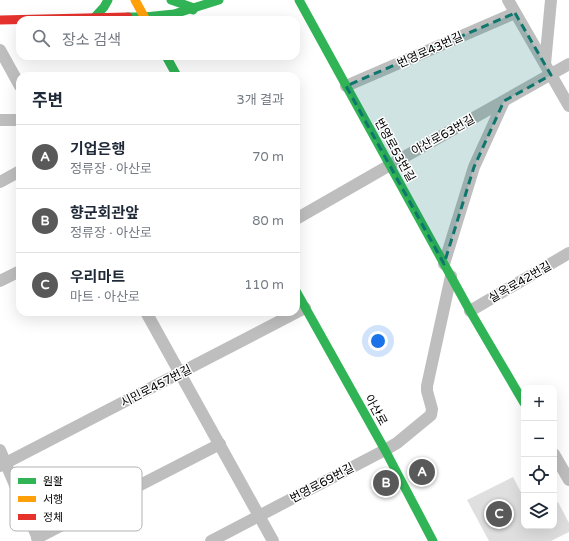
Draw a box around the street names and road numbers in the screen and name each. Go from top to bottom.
street label: 번영로43번길 [395,29,465,71]
street label: 아산로63번길 [409,112,477,158]
street label: 번영로53번길 [372,116,418,184]
street label: 실옥로42번길 [486,258,554,306]
street label: 시민로457번길 [118,362,194,410]
street label: 아산로 [362,392,390,428]
street label: 번영로69번길 [288,460,356,506]

